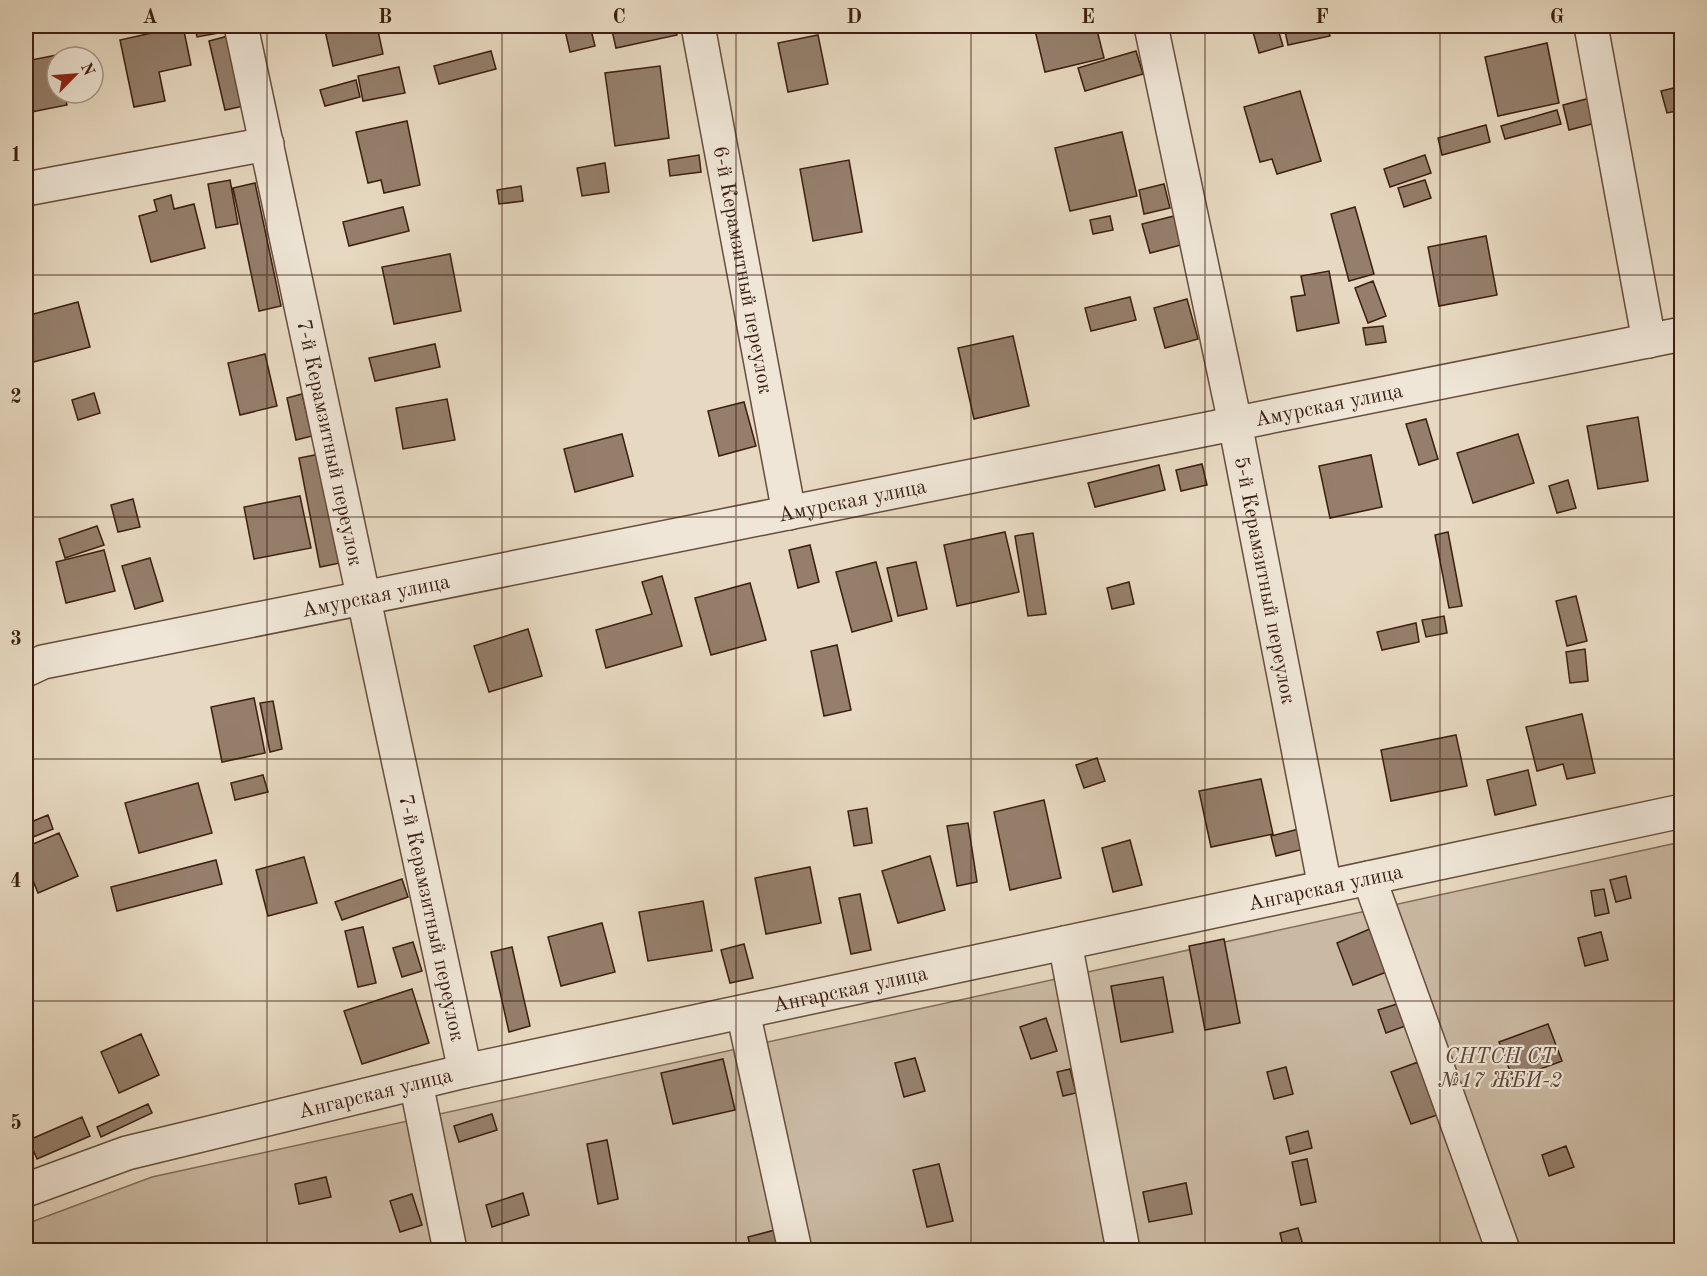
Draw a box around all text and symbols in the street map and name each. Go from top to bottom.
text: A [142,8,158,28]
text: B [378,8,392,28]
text: C [612,8,626,28]
text: D [846,8,862,28]
text: E [1081,8,1095,28]
text: F [1315,8,1329,28]
text: G [1550,8,1564,28]
north arrow [45,45,105,105]
text: N [77,61,97,79]
street label: 6-й Керамзитный переулок [709,144,776,396]
text: 1 [10,146,22,166]
street label: 7-й Керамзитный переулок [292,318,366,569]
street label: Амурская улица [1253,381,1405,431]
text: 2 [10,388,22,408]
street label: 5-й Керамзитный переулок [1230,455,1298,707]
street label: Амурская улица [776,476,928,527]
street label: Амурская улица [300,572,452,622]
text: 3 [10,630,22,650]
street label: 7-й Керамзитный переулок [394,793,467,1044]
street label: Ангарская улица [1246,862,1405,915]
text: 4 [10,872,22,892]
street label: Ангарская улица [771,963,930,1017]
park label: СНТСН СТ №17 ЖБИ-2 [1438,1047,1562,1092]
street label: Ангарская улица [296,1065,455,1123]
text: 5 [10,1113,22,1134]

